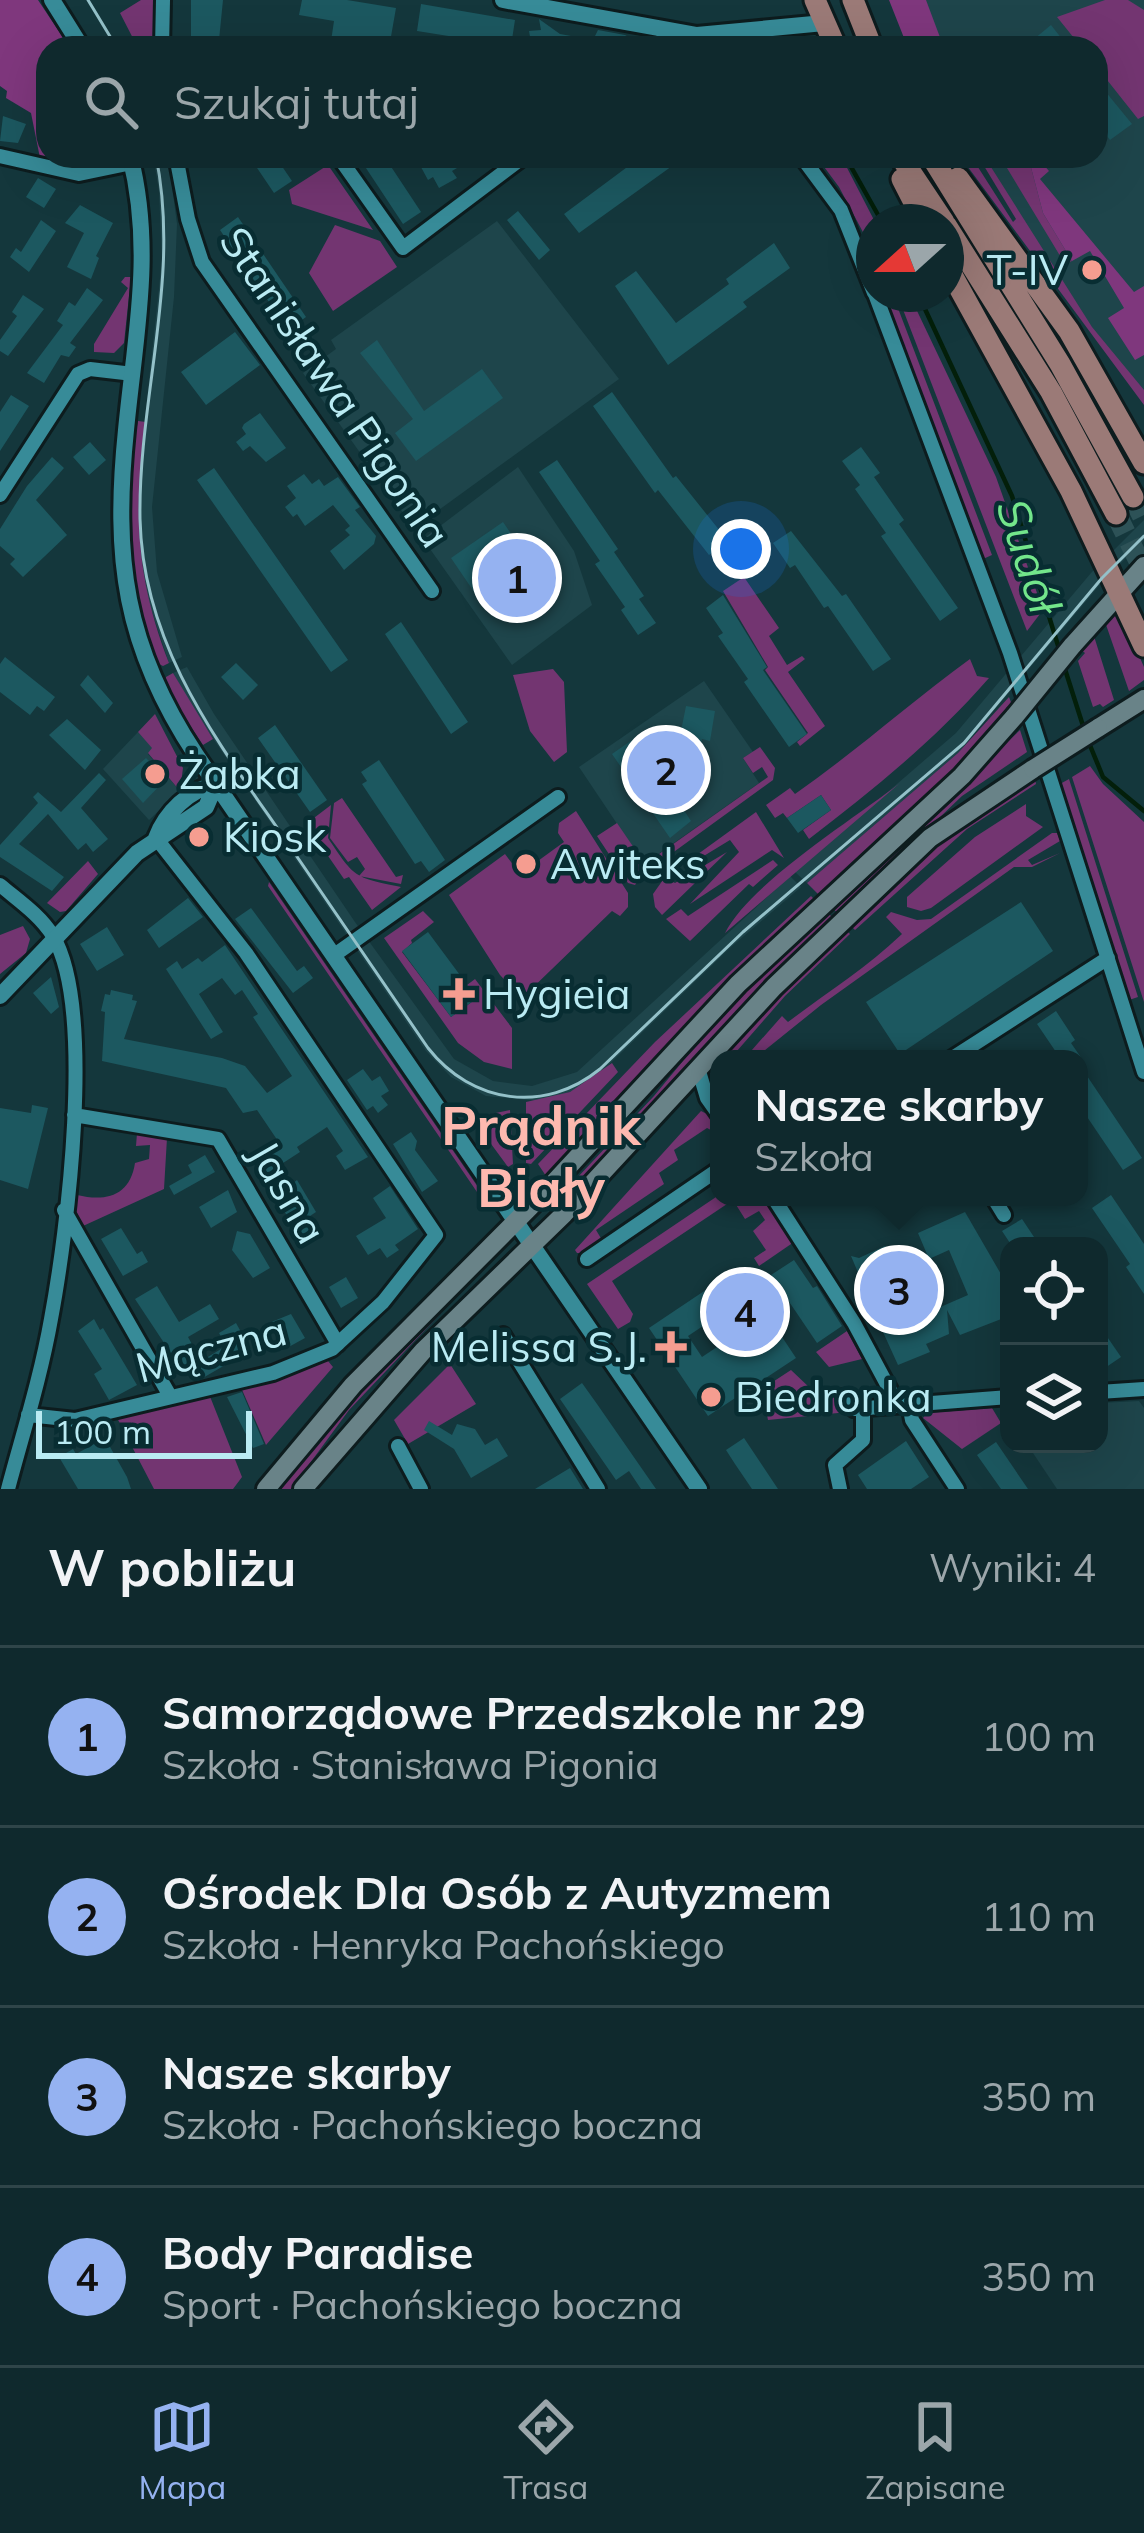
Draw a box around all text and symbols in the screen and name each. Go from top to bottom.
search box [36,36,1108,168]
icon: search [78,69,144,135]
text: Szukaj tutaj [174,74,419,130]
north arrow [856,204,964,312]
street label: Stanisława Pigonia [209,216,462,557]
place label: T-IV [986,243,1069,296]
marker: T-IV [1079,257,1105,283]
water label: Sudół [985,491,1076,623]
your location [711,519,771,579]
pin: 1 [478,533,556,623]
pin: 2 [627,725,705,815]
place label: Żabka [179,747,301,800]
marker: Żabka [142,761,168,787]
place label: Kiosk [223,810,326,863]
marker: Kiosk [186,824,212,850]
place label: Awiteks [550,837,706,890]
marker: Awiteks [513,851,539,877]
place label: Hygieia [483,967,631,1020]
marker: Hygieia [446,981,472,1007]
popup [710,1050,1088,1206]
text: Nasze skarby [754,1076,1044,1132]
district label: Prądnik Biały [441,1091,642,1221]
street label: Jasna [238,1131,339,1252]
text: Szkoła [754,1132,874,1181]
map controls [1000,1237,1108,1453]
button: locate [1000,1237,1108,1345]
pin: 3 [860,1245,938,1335]
pin: 4 [706,1267,784,1357]
street label: Mączna [130,1303,292,1394]
place label: Melissa S.J. [431,1320,647,1373]
marker: Melissa S.J. [658,1334,684,1360]
button: layers [1000,1345,1108,1453]
place label: Biedronka [735,1370,932,1423]
marker: Biedronka [698,1384,724,1410]
scale bar [36,1405,252,1458]
text: 100 m [54,1411,151,1452]
text: W pobliżu [48,1535,296,1599]
text: Wyniki: 4 [929,1543,1096,1592]
text: Samorządowe Przedszkole nr 29 [162,1684,866,1740]
text: 1 [75,1712,99,1761]
text: 100 m [981,1712,1096,1761]
text: Szkoła · Stanisława Pigonia [162,1740,659,1789]
text: Ośrodek Dla Osób z Autyzmem [162,1864,832,1920]
text: 2 [75,1892,99,1941]
text: 110 m [981,1892,1096,1941]
text: Szkoła · Henryka Pachońskiego [162,1920,725,1969]
text: Nasze skarby [162,2044,451,2100]
text: 3 [75,2072,99,2121]
text: 350 m [981,2072,1096,2121]
text: Szkoła · Pachońskiego boczna [162,2100,703,2149]
text: Body Paradise [162,2224,473,2280]
text: 4 [75,2252,99,2301]
text: 350 m [981,2252,1096,2301]
text: Sport · Pachońskiego boczna [162,2280,683,2329]
tab: Mapa [138,2394,226,2507]
tab: Trasa [503,2394,588,2507]
tab: Zapisane [865,2394,1006,2507]

